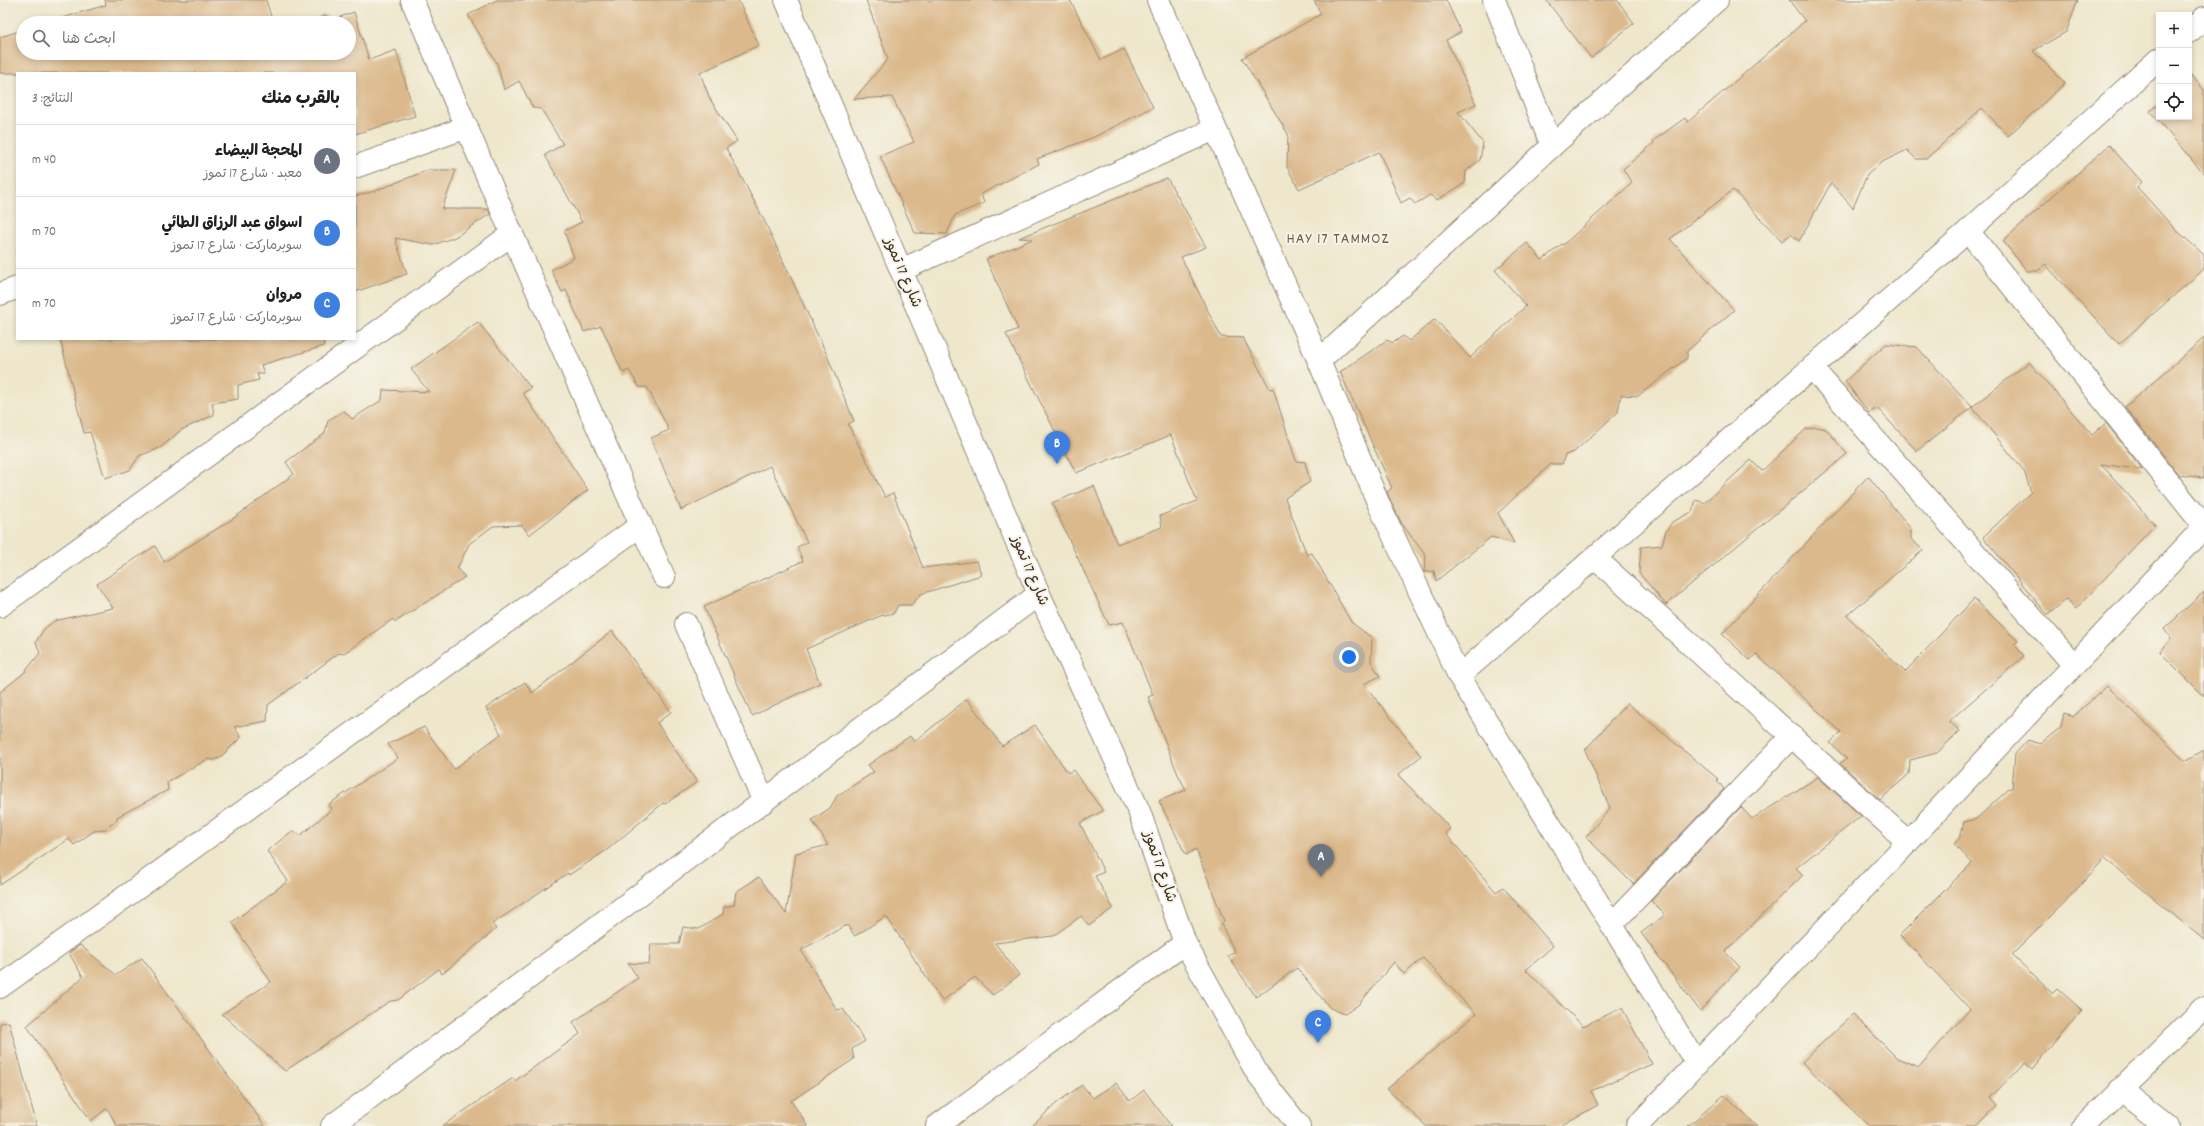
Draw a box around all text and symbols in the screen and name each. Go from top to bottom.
map controls [2156,12,2192,120]
button: + [2156,12,2192,48]
search box [16,16,356,60]
icon: search [30,27,52,49]
text: ابحث هنا [62,29,116,51]
button: − [2156,48,2192,84]
button: locate [2156,84,2192,120]
text: بالقرب منك [262,88,340,112]
text: النتائج: 3 [32,90,73,109]
text: المحجة البيضاء [215,141,302,163]
text: 40 m [32,151,56,170]
text: A [323,151,331,170]
text: معبد · شارع 17 تموز [203,165,302,184]
text: اسواق عبد الرزاق الطائي [161,213,302,235]
text: 70 m [32,223,56,242]
text: B [324,223,330,242]
district label: HAY 17 TAMMOZ [1287,228,1389,251]
street label: شارع 17 تموز [877,233,927,312]
text: سوبرماركت · شارع 17 تموز [171,237,302,256]
text: مروان [266,285,302,307]
text: 70 m [32,295,56,314]
text: C [324,295,330,314]
text: سوبرماركت · شارع 17 تموز [171,309,302,328]
pin: B [1044,431,1070,464]
street label: شارع 17 تموز [1004,531,1054,610]
your location [1339,647,1359,667]
street label: شارع 17 تموز [1136,827,1182,906]
pin: A [1308,844,1334,877]
pin: C [1305,1010,1331,1043]

